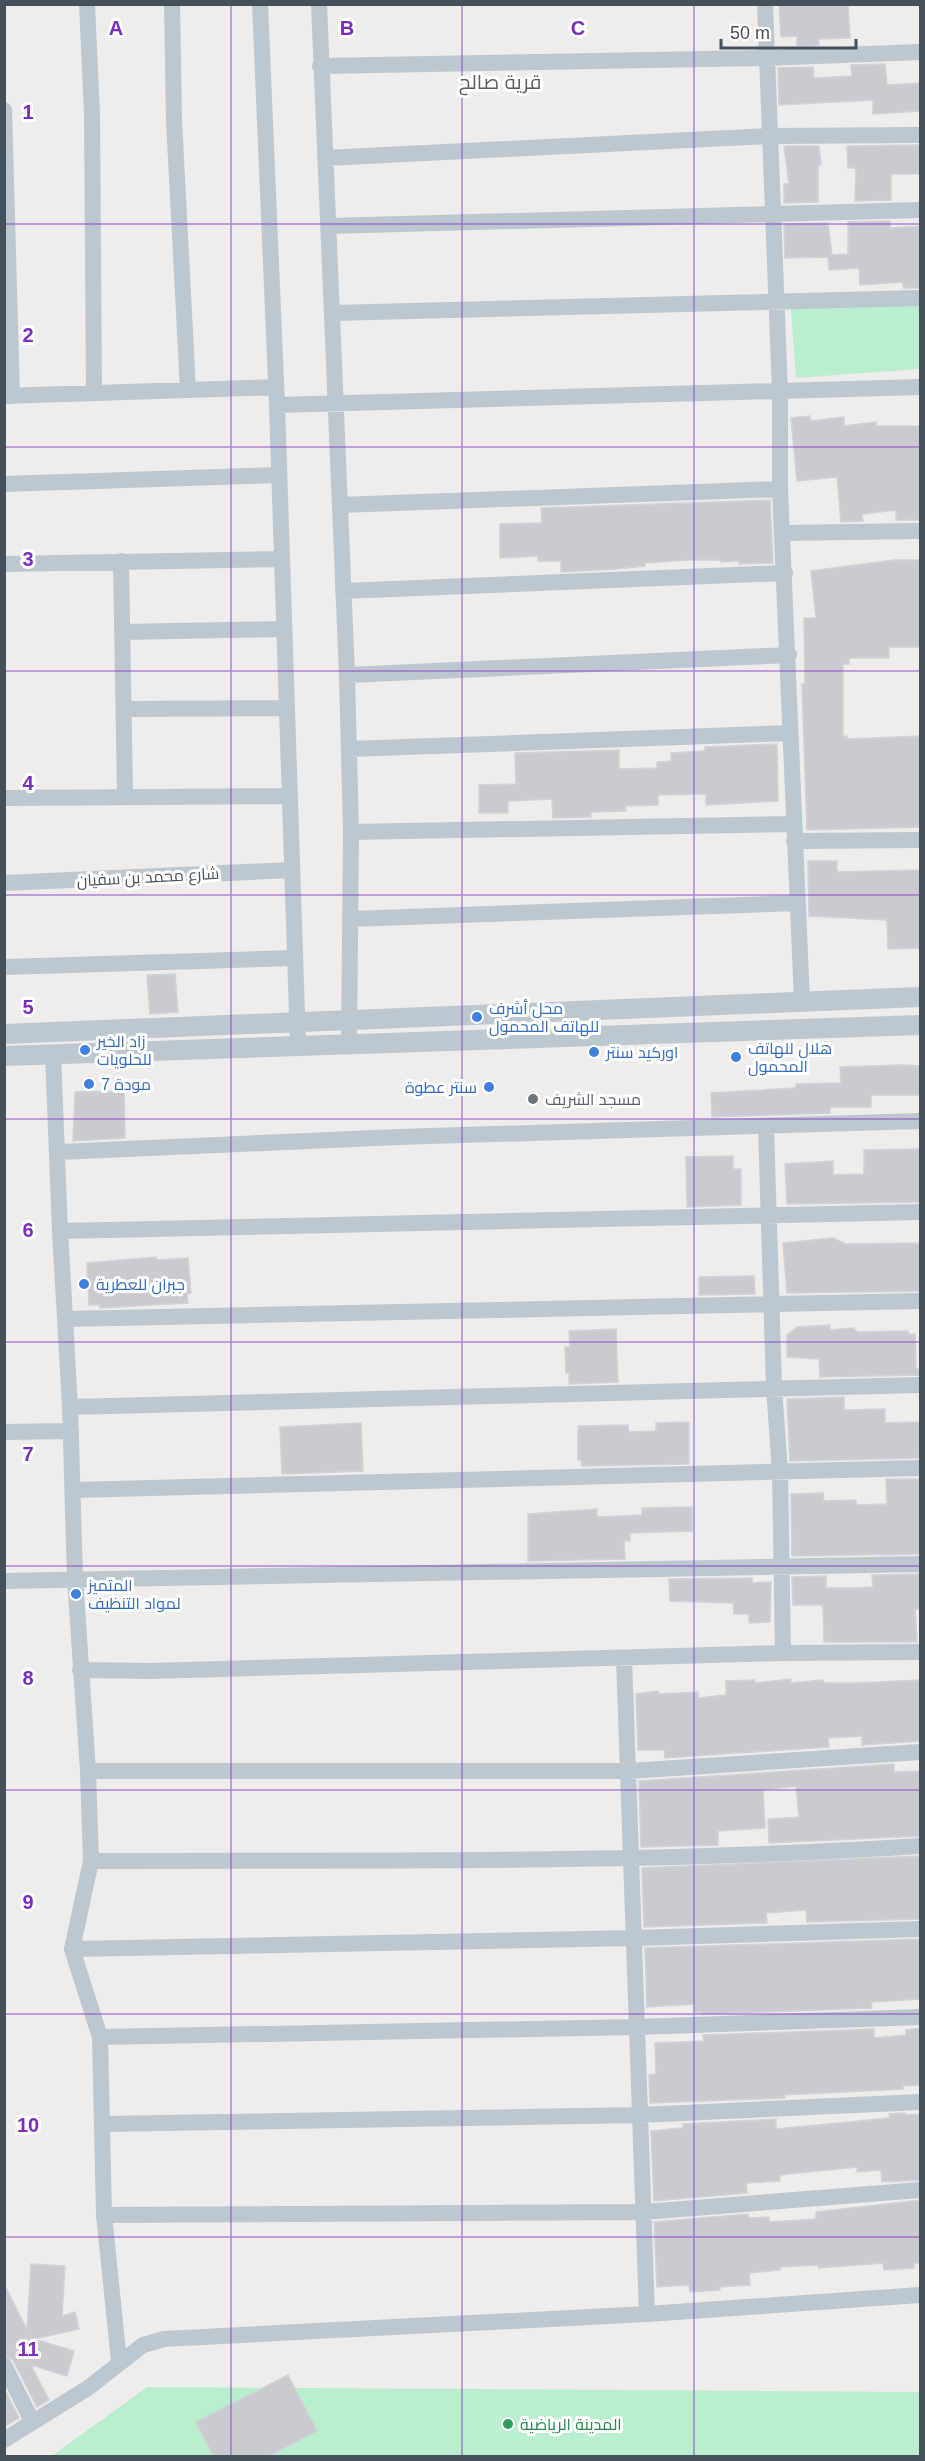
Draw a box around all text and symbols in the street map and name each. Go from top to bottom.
scale bar [721,12,856,50]
text: A [109,17,123,39]
text: B [340,17,354,39]
text: C [571,17,585,39]
text: 50 m [730,23,770,43]
district label: قرية صالح [459,71,541,96]
text: 1 [22,101,34,123]
text: 2 [22,324,34,346]
text: 3 [22,548,34,570]
text: 4 [22,772,34,794]
street label: شارع محمد بن سفيان [76,865,220,892]
text: 5 [22,996,34,1018]
place label: محل أشرف للهاتف المحمول [489,999,599,1037]
marker: محل أشرف للهاتف المحمول [470,1010,484,1024]
place label: زاد الخير للحلويات [96,1033,152,1069]
place label: هلال للهاتف المحمول [748,1040,832,1077]
marker: زاد الخير للحلويات [78,1043,92,1057]
place label: اوركيد سنتر [605,1044,678,1062]
marker: اوركيد سنتر [587,1045,601,1059]
marker: هلال للهاتف المحمول [729,1050,743,1064]
place label: مودة 7 [101,1076,151,1094]
marker: مودة 7 [82,1077,96,1091]
place label: سنتر عطوة [405,1079,477,1097]
marker: سنتر عطوة [482,1080,496,1094]
place label: مسجد الشريف [545,1091,641,1109]
marker: مسجد الشريف [526,1092,540,1106]
text: 6 [22,1219,34,1241]
place label: جبران للعطرية [96,1276,185,1295]
marker: جبران للعطرية [77,1277,91,1291]
text: 7 [22,1443,34,1465]
place label: المتميز لمواد التنظيف [87,1577,181,1613]
marker: المتميز لمواد التنظيف [69,1587,83,1601]
text: 8 [22,1667,34,1689]
text: 9 [22,1891,34,1913]
text: 10 [17,2114,39,2136]
text: 11 [17,2338,39,2360]
place label: المدينة الرياضية [520,2416,622,2434]
marker: المدينة الرياضية [501,2417,515,2431]

